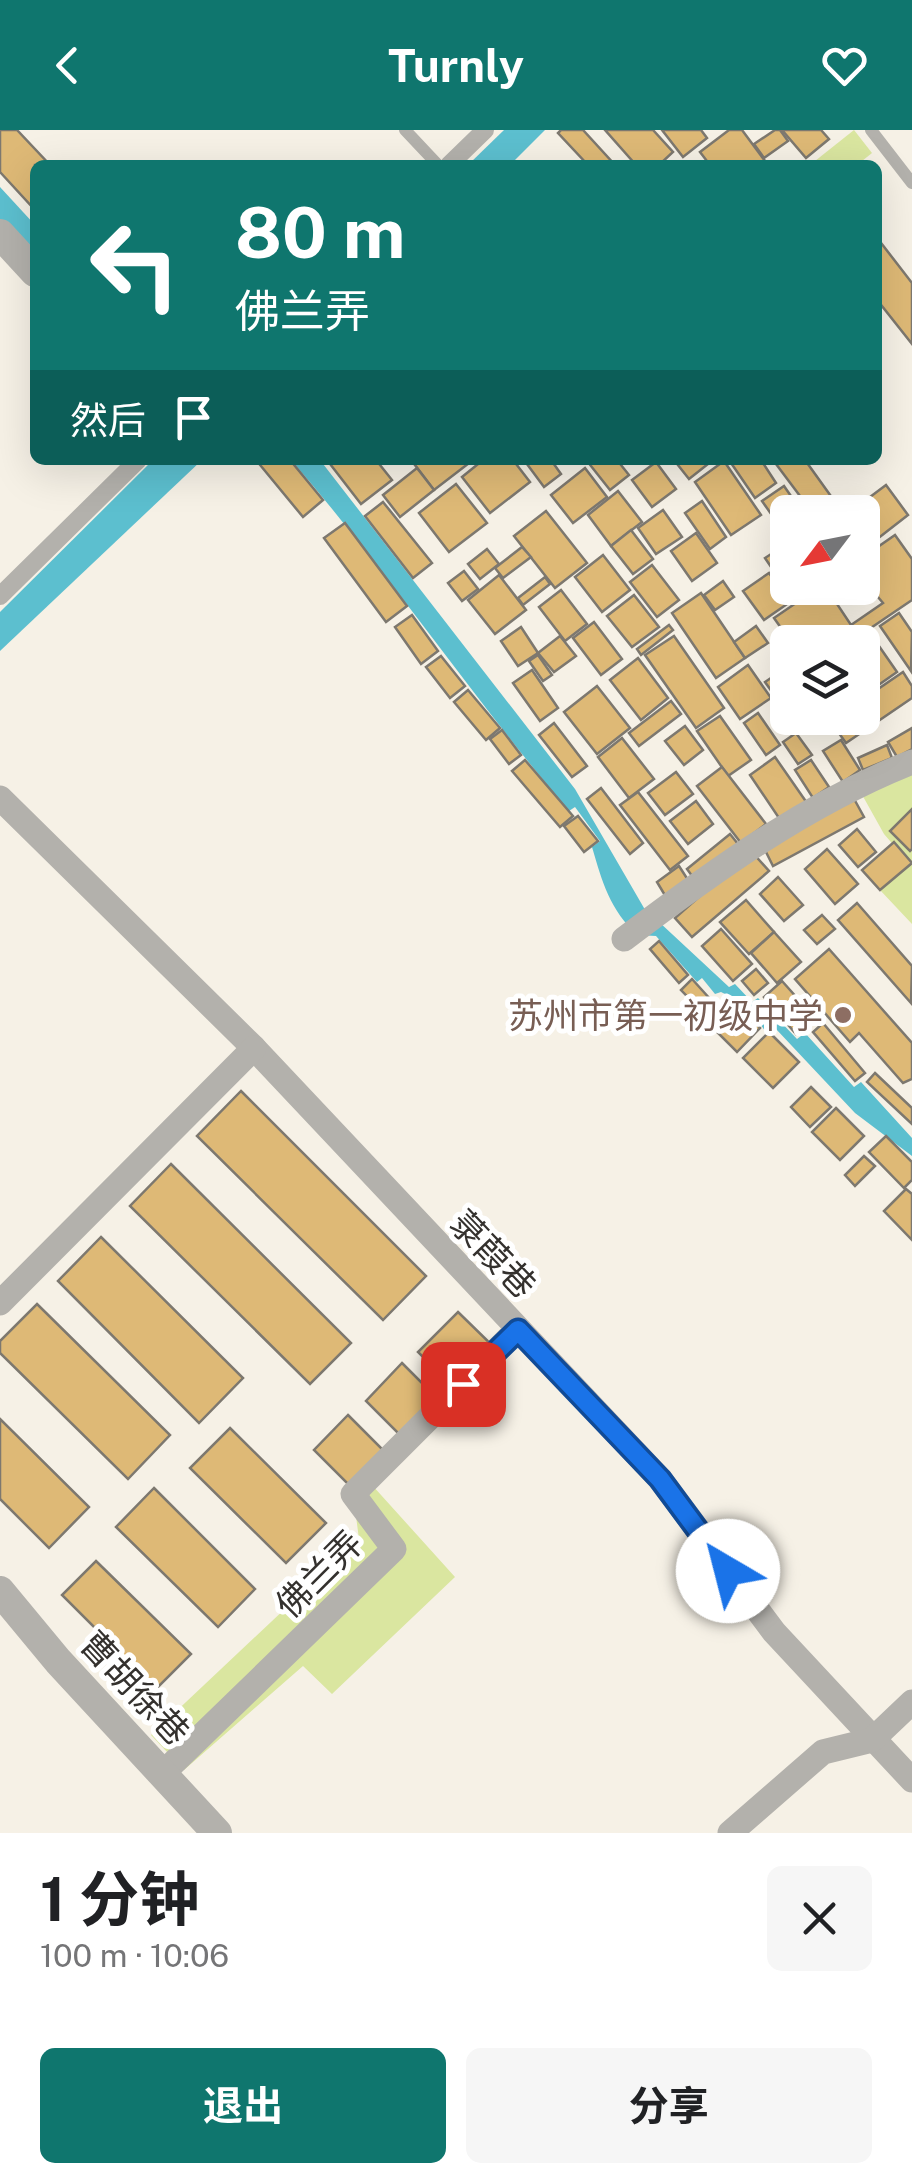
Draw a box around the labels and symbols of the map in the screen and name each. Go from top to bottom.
north arrow [770,495,880,605]
place label: 苏州市第一初级中学 [508,995,823,1036]
marker: 苏州市第一初级中学 [832,1004,854,1026]
street label: 菉葭巷 [442,1202,544,1306]
pin [421,1342,506,1427]
position arrow [676,1519,780,1623]
street label: 佛兰弄 [267,1522,371,1626]
street label: 曹胡徐巷 [72,1623,198,1753]

